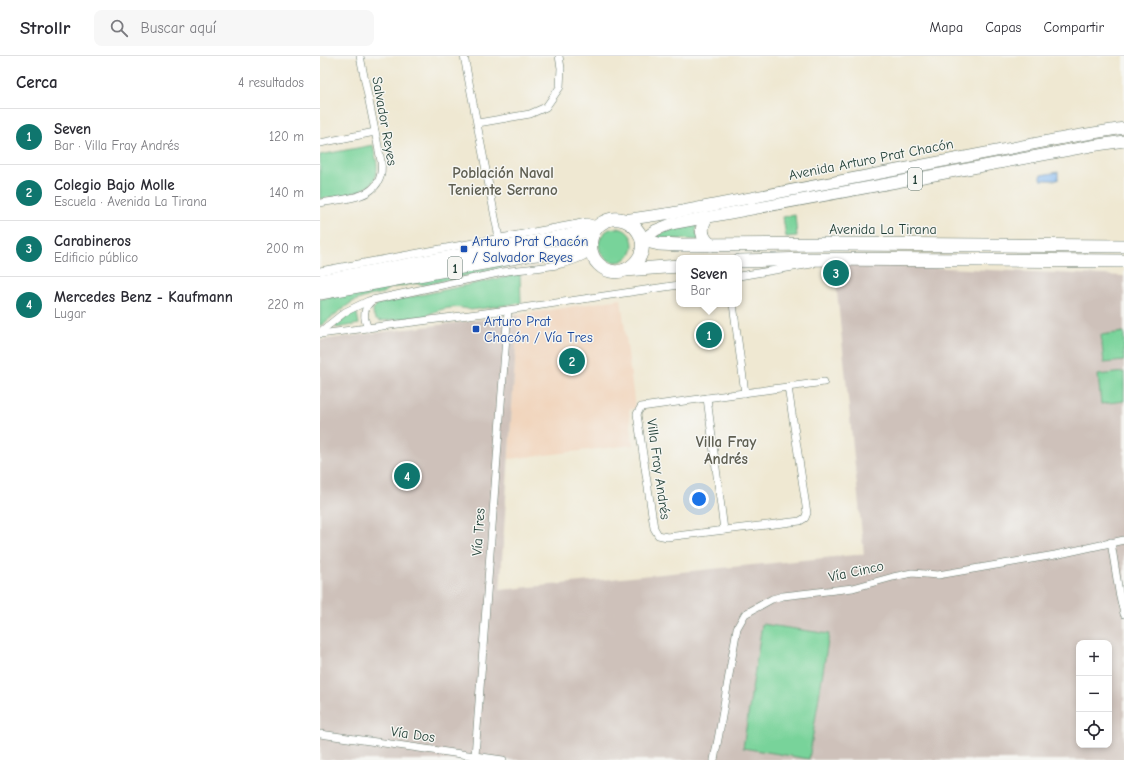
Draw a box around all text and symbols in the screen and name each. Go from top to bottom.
search box [94,10,374,46]
text: Strollr [20,17,70,39]
icon: search [108,17,130,39]
text: Buscar aquí [140,19,216,37]
text: Mapa [930,19,963,36]
text: Capas [985,19,1021,36]
text: Compartir [1043,19,1104,36]
text: Cerca [16,73,58,92]
text: 4 resultados [238,75,304,90]
street label: Salvador Reyes [368,75,401,167]
text: Seven [54,120,91,138]
text: 1 [26,129,32,144]
text: 120 m [269,129,304,144]
street label: Avenida Arturo Prat Chacón [787,135,955,184]
text: Bar · Villa Fray Andrés [54,138,179,153]
district label: Población Naval Teniente Serrano [448,164,558,199]
road number: 1 [908,168,922,190]
text: Colegio Bajo Molle [54,176,175,194]
text: 2 [26,185,32,200]
text: 140 m [270,185,304,200]
text: Escuela · Avenida La Tirana [54,194,207,209]
street label: Avenida La Tirana [829,221,937,238]
text: Carabineros [54,232,131,250]
place label: Arturo Prat Chacón / Salvador Reyes [472,233,589,266]
text: 3 [26,241,32,256]
text: 200 m [266,241,304,256]
marker: Arturo Prat Chacón / Salvador Reyes [459,244,469,254]
text: Edificio público [54,250,138,265]
popup [676,255,742,307]
road number: 1 [448,257,462,279]
pin: 3 [823,258,849,288]
text: Seven [690,265,728,283]
text: Bar [690,283,710,298]
text: Mercedes Benz - Kaufmann [54,288,233,306]
text: 4 [26,297,32,312]
text: 220 m [267,297,304,312]
text: Lugar [54,306,86,321]
place label: Arturo Prat Chacón / Vía Tres [484,313,593,346]
pin: 1 [696,320,722,350]
marker: Arturo Prat Chacón / Vía Tres [471,324,481,334]
pin: 2 [559,346,585,376]
street label: Villa Fray Andrés [643,418,674,521]
district label: Villa Fray Andrés [696,433,756,468]
pin: 4 [394,461,420,491]
your location [689,489,709,509]
street label: Vía Tres [468,507,489,557]
street label: Vía Cinco [827,557,885,586]
map controls [1076,640,1112,748]
button: + [1076,640,1112,676]
button: − [1076,676,1112,712]
button: locate [1076,712,1112,748]
street label: Vía Dos [390,723,436,746]

